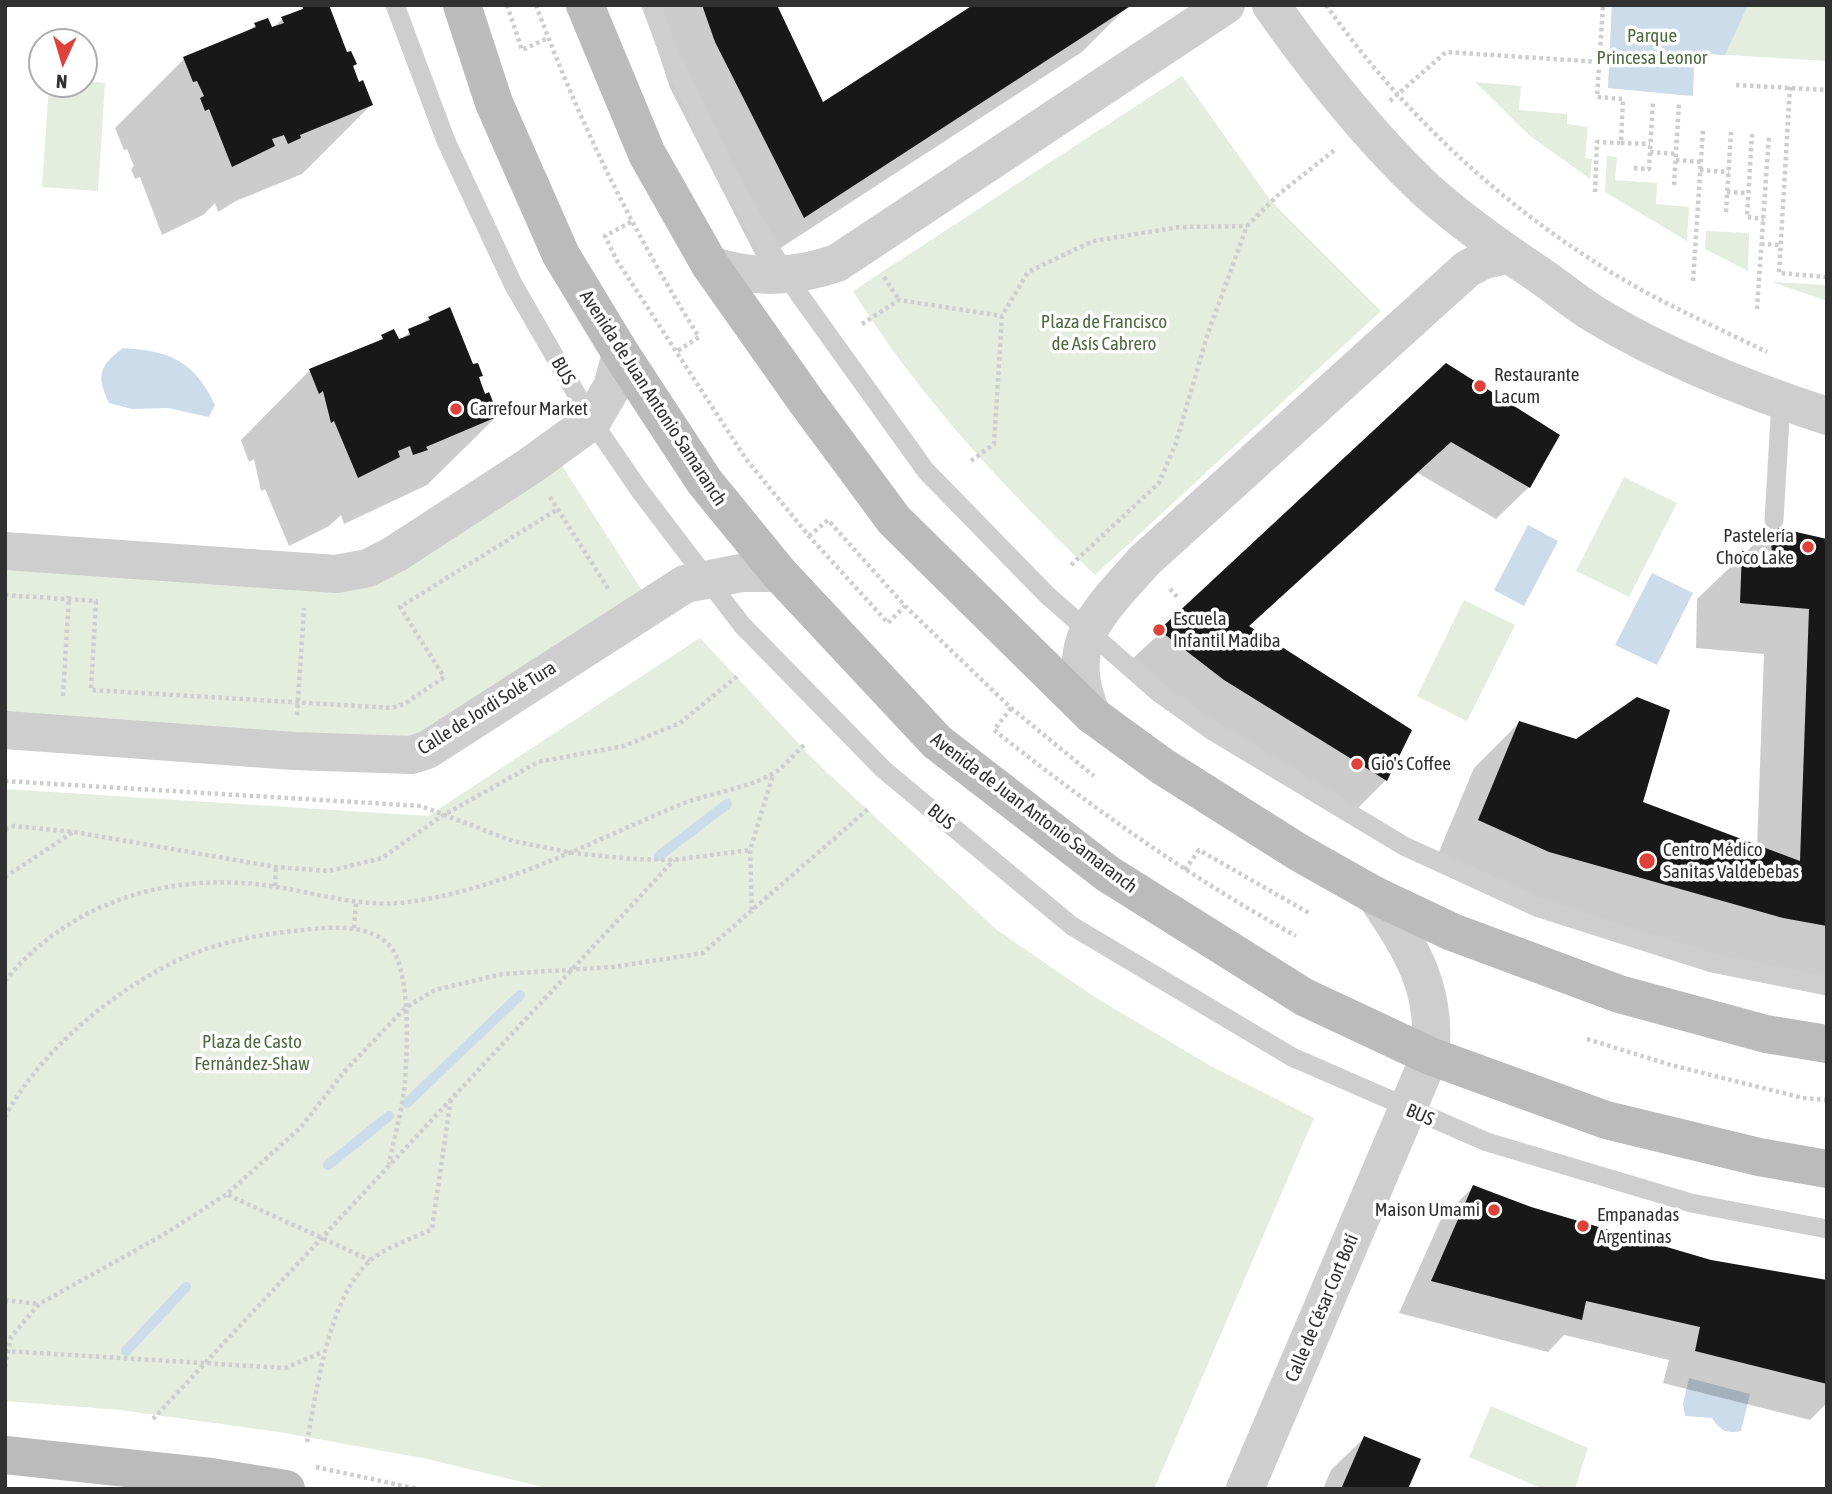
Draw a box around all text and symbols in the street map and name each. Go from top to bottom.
park label: Parque Princesa Leonor [1597,25,1707,69]
north arrow [28,28,98,98]
text: N [55,71,68,93]
street label: Avenida de Juan Antonio Samaranch [575,286,731,510]
park label: Plaza de Francisco de Asís Cabrero [1041,311,1167,355]
street label: BUS [546,353,580,389]
place label: Restaurante Lacum [1494,364,1579,408]
marker: Restaurante Lacum [1472,378,1488,394]
place label: Carrefour Market [470,398,588,420]
marker: Carrefour Market [448,401,464,417]
place label: Pastelería Choco Lake [1716,525,1794,569]
marker: Pastelería Choco Lake [1800,539,1816,555]
place label: Escuela Infantil Madiba [1173,608,1281,652]
marker: Escuela Infantil Madiba [1151,622,1167,638]
street label: Calle de Jordi Solé Tura [414,656,560,760]
street label: Avenida de Juan Antonio Samaranch [926,728,1142,898]
place label: Gio's Coffee [1371,753,1451,775]
marker: Gio's Coffee [1349,756,1365,772]
street label: BUS [923,799,959,835]
place label: Centro Médico Sanitas Valdebebas [1663,839,1799,883]
marker: Centro Médico Sanitas Valdebebas [1637,851,1657,871]
park label: Plaza de Casto Fernández-Shaw [194,1031,310,1075]
street label: BUS [1403,1099,1437,1131]
place label: Maison Umami [1375,1199,1480,1221]
marker: Maison Umami [1486,1202,1502,1218]
place label: Empanadas Argentinas [1597,1204,1679,1248]
marker: Empanadas Argentinas [1575,1218,1591,1234]
street label: Calle de César Cort Botí [1281,1231,1363,1385]

